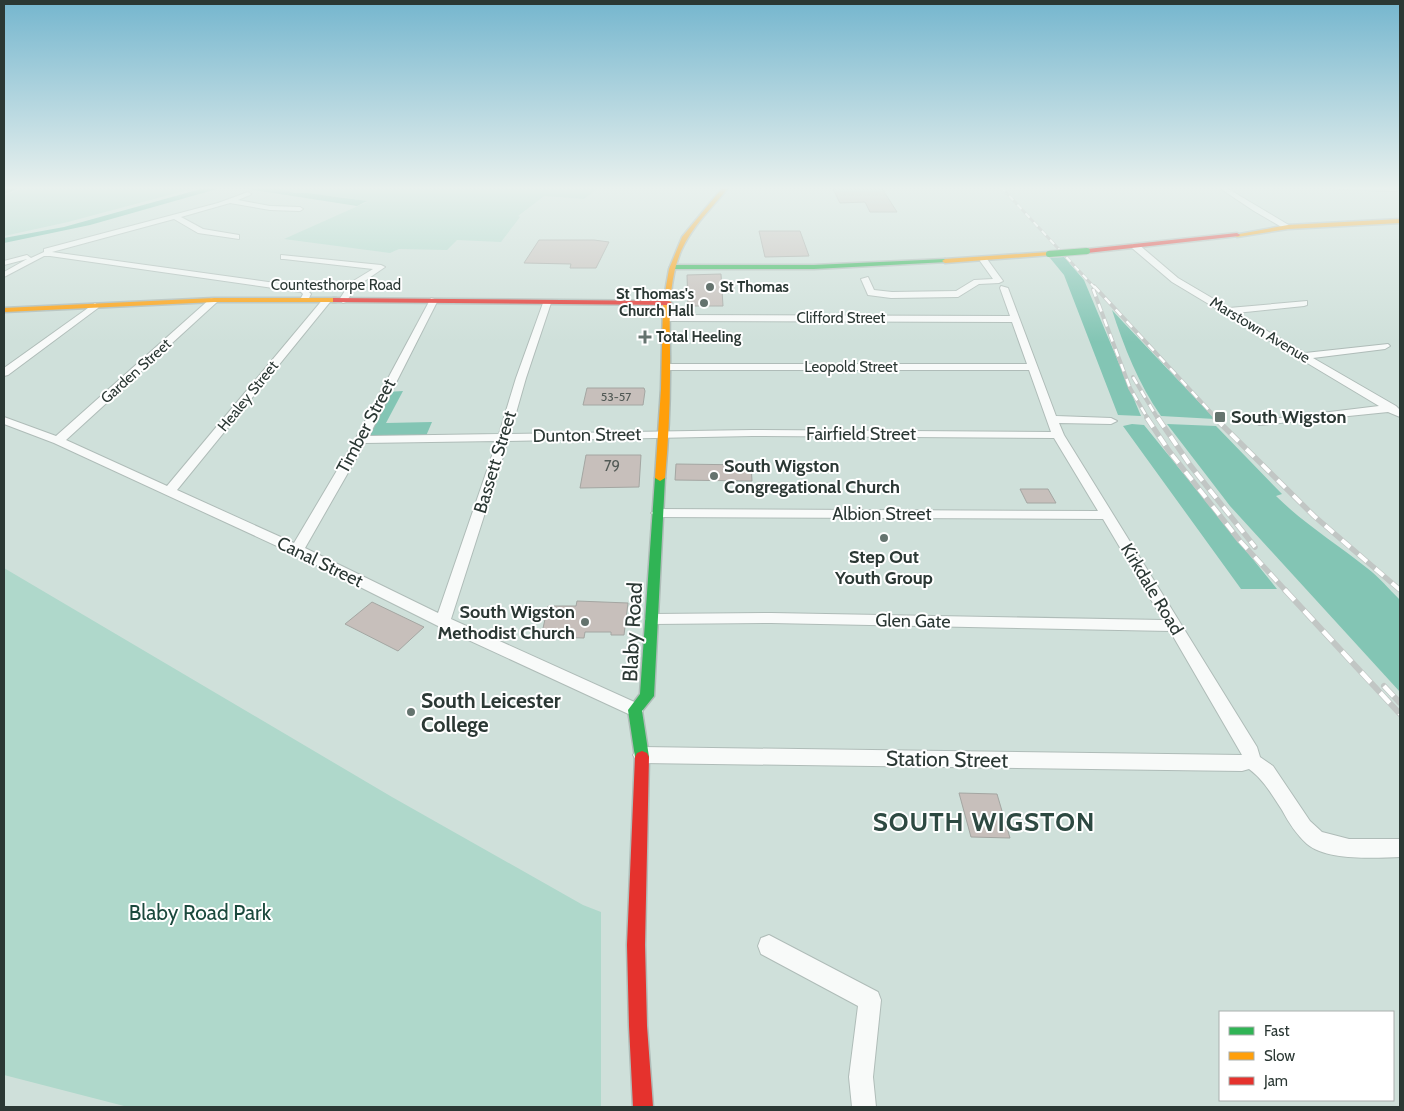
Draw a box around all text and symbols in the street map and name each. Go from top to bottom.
street label: Countesthorpe Road [271,276,401,294]
place label: St Thomas [720,278,789,296]
marker: St Thomas [704,281,716,293]
place label: St Thomas's Church Hall [616,285,694,320]
street label: Marstown Avenue [1207,293,1314,367]
marker: St Thomas's Church Hall [698,297,710,309]
street label: Clifford Street [797,309,885,327]
place label: Total Heeling [656,328,742,346]
marker: Total Heeling [638,330,652,344]
street label: Garden Street [97,335,175,407]
street label: Healey Street [214,357,282,435]
street label: Leopold Street [804,358,898,376]
street label: Timber Street [332,375,400,477]
house number: 53-57 [601,389,631,404]
place label: South Wigston [1231,406,1346,428]
street label: Bassett Street [469,408,521,516]
marker: South Wigston [1213,410,1227,424]
street label: Dunton Street [533,423,641,447]
street label: Fairfield Street [806,423,916,445]
place label: South Wigston Congregational Church [724,455,900,498]
house number: 79 [604,457,620,475]
marker: South Wigston Congregational Church [708,470,720,482]
street label: Albion Street [832,503,932,525]
street label: Canal Street [273,532,367,592]
marker: Step Out Youth Group [878,532,890,544]
street label: Kirkdale Road [1116,539,1188,639]
place label: Step Out Youth Group [834,546,933,589]
street label: Blaby Road [617,582,647,682]
place label: South Wigston Methodist Church [438,601,575,644]
street label: Glen Gate [875,609,951,633]
marker: South Wigston Methodist Church [579,616,591,628]
place label: South Leicester College [421,688,561,737]
marker: South Leicester College [405,706,417,718]
street label: Station Street [886,745,1008,773]
district label: SOUTH WIGSTON [873,806,1095,838]
park label: Blaby Road Park [129,900,272,925]
legend [1219,1011,1394,1101]
text: Fast [1264,1022,1289,1040]
text: Slow [1264,1047,1295,1065]
text: Jam [1263,1072,1288,1090]

